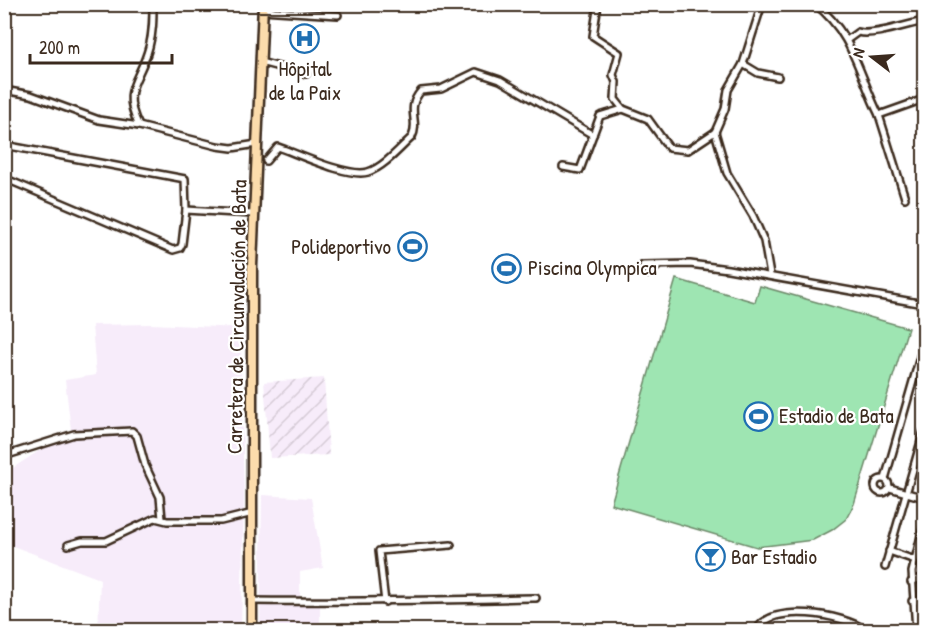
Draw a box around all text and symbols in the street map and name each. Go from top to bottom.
hospital icon: Hôpital de la Paix [289,22,321,54]
scale bar [30,27,172,65]
north arrow [842,27,902,87]
text: 200 m [39,35,80,60]
text: N [846,45,870,60]
place label: Hôpital de la Paix [269,54,341,107]
street label: Carretera de Circunvalación de Bata [220,180,253,454]
sports icon: Polideportivo [396,231,428,263]
place label: Polideportivo [291,232,391,261]
sports icon: Piscina Olympica [491,252,523,284]
place label: Piscina Olympica [528,253,657,282]
sports icon: Estadio de Bata [742,400,774,432]
place label: Estadio de Bata [779,401,894,430]
bar icon: Bar Estadio [694,541,726,573]
place label: Bar Estadio [731,542,817,571]

